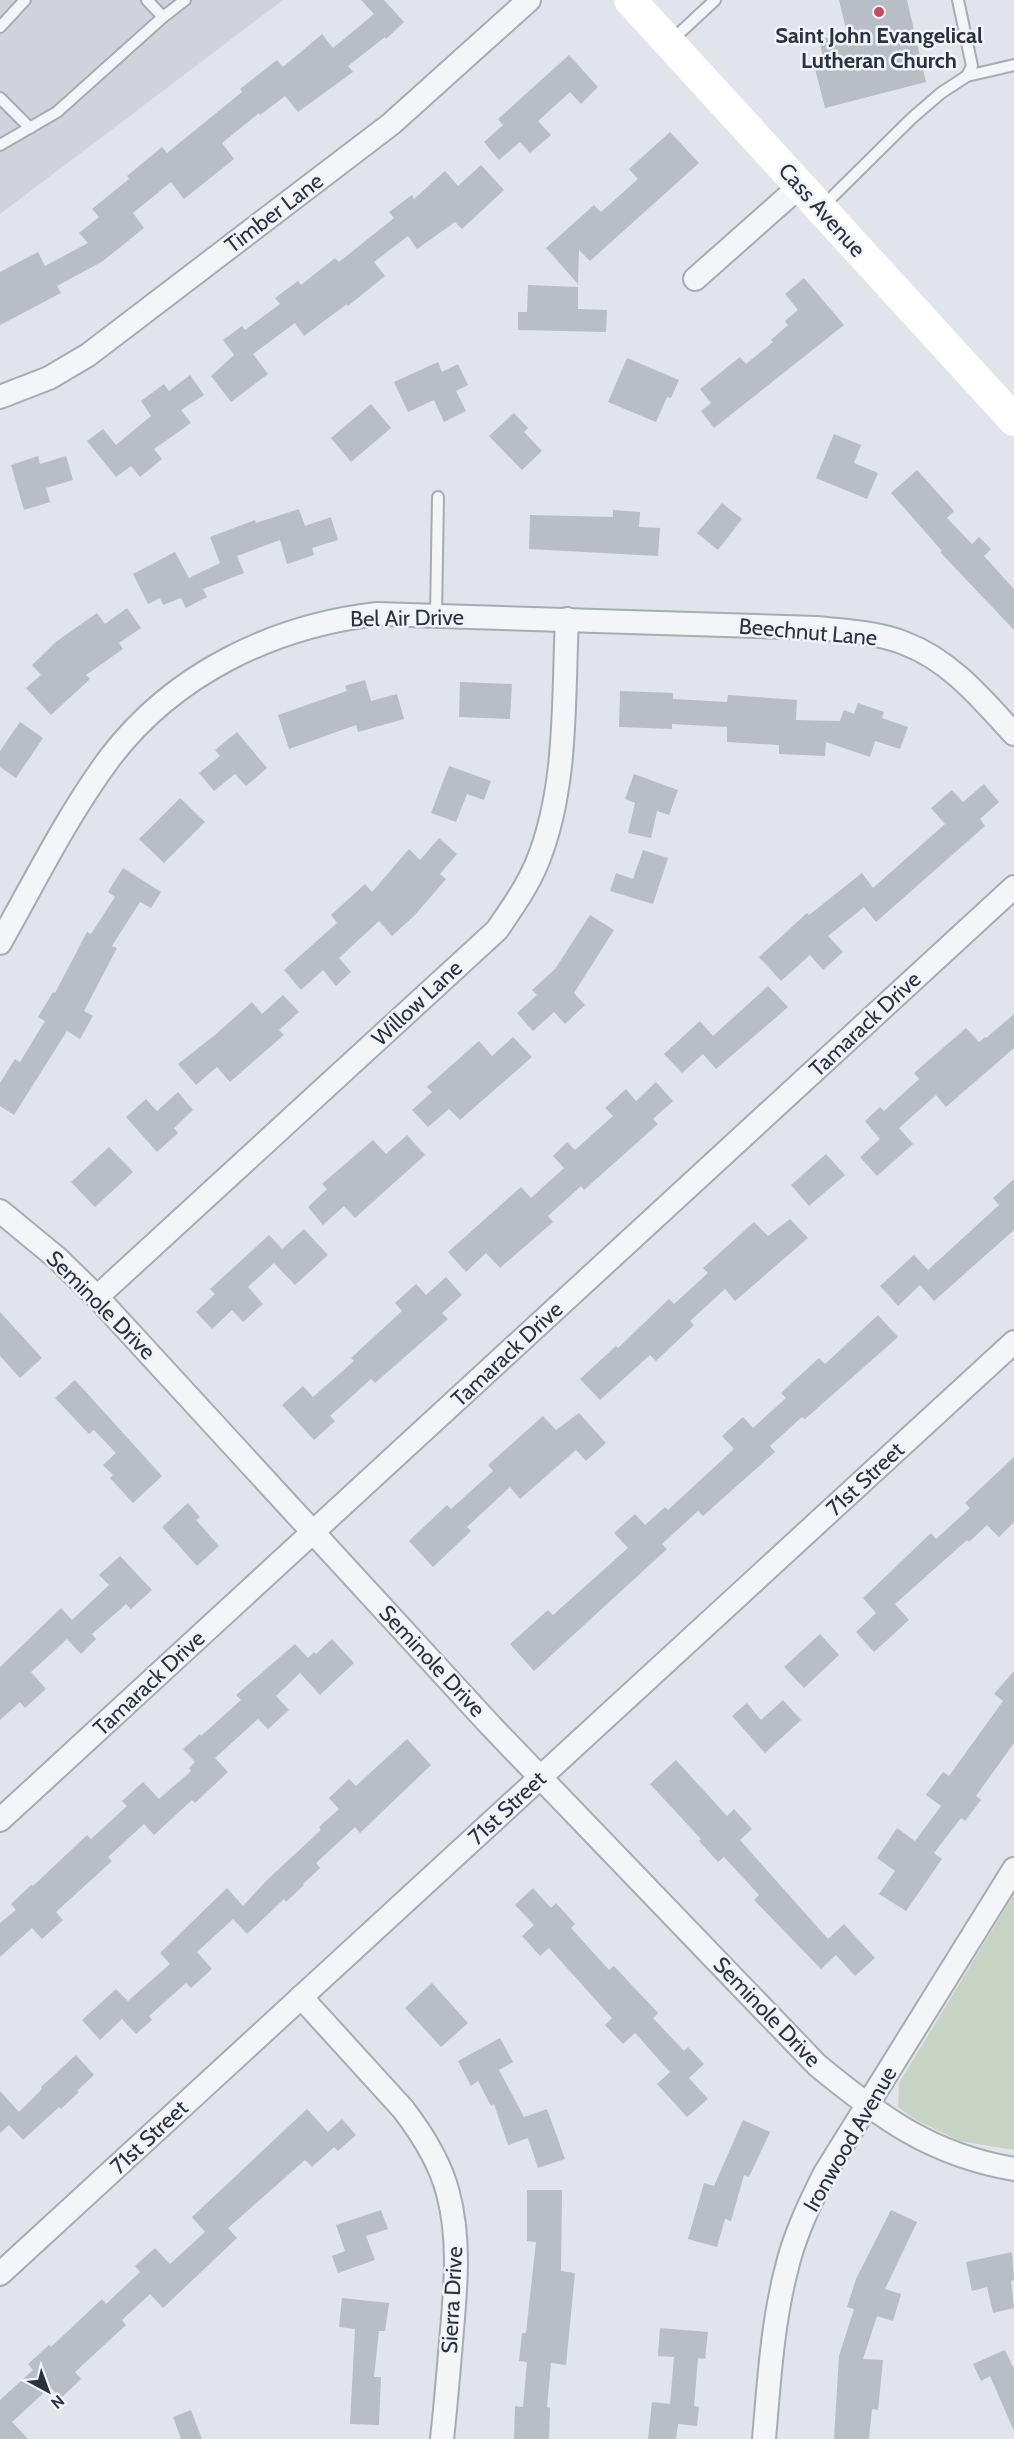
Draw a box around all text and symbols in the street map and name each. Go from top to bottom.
marker: Saint John Evangelical Lutheran Church [872,5,886,19]
place label: Saint John Evangelical Lutheran Church [775,22,983,74]
street label: Cass Avenue [773,157,871,263]
street label: Timber Lane [220,167,328,259]
street label: Bel Air Drive [350,604,464,632]
street label: Beechnut Lane [738,612,878,652]
street label: Willow Lane [366,954,468,1052]
street label: Tamarack Drive [804,966,926,1082]
street label: Seminole Drive [41,1245,161,1365]
street label: Tamarack Drive [446,1296,568,1412]
street label: 71st Street [821,1436,910,1522]
street label: Seminole Drive [373,1599,491,1723]
street label: Tamarack Drive [88,1625,210,1741]
street label: 71st Street [463,1765,552,1851]
street label: Seminole Drive [708,1951,826,2073]
street label: Ironwood Avenue [797,2062,903,2216]
street label: 71st Street [105,2094,194,2180]
street label: Sierra Drive [436,2246,468,2354]
north arrow [18,2361,78,2421]
text: N [47,2391,68,2413]

